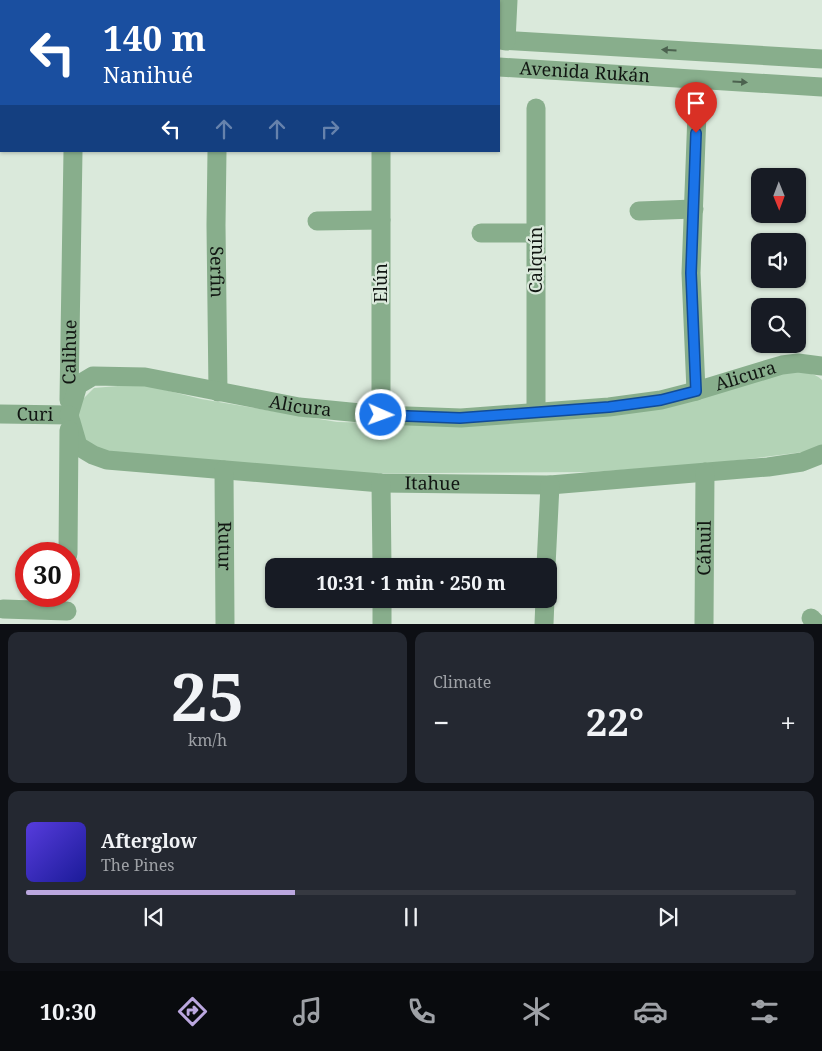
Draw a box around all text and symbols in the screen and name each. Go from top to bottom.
text: 140 m [103,14,206,61]
icon: left [20,20,85,85]
one-way arrow [660,46,676,54]
street label: Avenida Rukán [519,55,651,87]
text: Nanihué [103,59,193,89]
one-way arrow [732,78,748,86]
pin [675,82,717,133]
icon: arrive [682,89,710,117]
icon: left [157,115,185,143]
icon: ahead [210,115,238,143]
icon: ahead [263,115,291,143]
icon: right [316,115,344,143]
north arrow [751,168,806,222]
map controls [751,168,806,353]
street label: Calquín [523,226,547,293]
button: sound [751,233,806,288]
street label: Serfin [205,246,230,298]
street label: Elún [368,263,392,303]
button: search [751,298,806,353]
street label: Calihue [56,319,81,385]
street label: Alicura [712,354,779,396]
street label: Alicura [267,388,333,421]
position arrow [354,388,406,440]
street label: Curi [16,401,54,426]
street label: Itahue [404,470,460,495]
street label: Cáhuil [691,520,716,576]
street label: Rutur [213,521,238,571]
speed limit sign: 30 [15,542,80,607]
text: 10:31 · 1 min · 250 m [316,570,506,596]
text: 25 [171,652,244,740]
text: Climate [433,671,491,693]
text: 22° [586,695,644,747]
text: − [433,703,449,741]
text: + [780,703,796,741]
text: km/h [188,729,227,751]
text: Afterglow [101,828,197,854]
text: The Pines [101,854,175,876]
icon: previous [140,903,168,931]
icon: pause [397,903,425,931]
icon: next [654,903,682,931]
icon: directions [175,994,210,1029]
icon: music [290,994,325,1029]
icon: phone [404,994,439,1029]
icon: climate [519,994,554,1029]
icon: car [633,994,668,1029]
icon: filters [747,994,782,1029]
text: 10:30 [40,996,96,1026]

